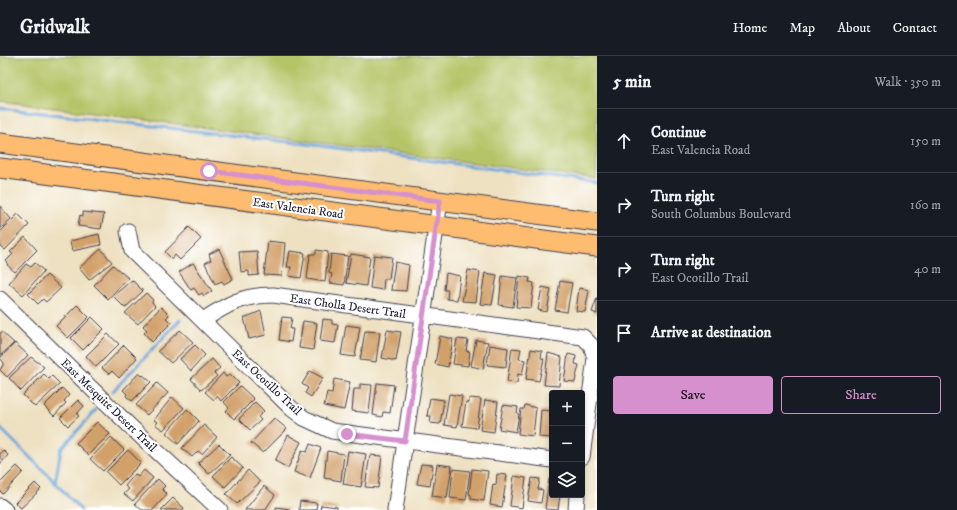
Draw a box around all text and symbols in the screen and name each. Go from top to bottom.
text: Gridwalk [20,16,90,39]
text: Home [733,19,767,37]
text: Map [789,19,815,37]
text: About [837,19,871,37]
text: Contact [893,19,937,37]
text: 5 min [613,71,651,93]
text: Walk · 350 m [874,74,941,90]
text: Continue [651,123,706,142]
icon: ahead [613,130,635,152]
text: 150 m [910,133,941,149]
text: East Valencia Road [651,142,750,158]
route start [200,162,218,180]
text: Turn right [651,187,714,206]
icon: right [613,194,635,216]
street label: East Valencia Road [252,195,344,222]
text: 160 m [910,197,941,213]
text: South Columbus Boulevard [651,206,791,222]
text: Turn right [651,251,714,270]
icon: right [613,258,635,280]
text: 40 m [914,261,941,277]
text: East Ocotillo Trail [651,270,749,286]
street label: East Cholla Desert Trail [289,291,407,322]
icon: arrive [613,322,635,344]
text: Arrive at destination [651,323,771,342]
street label: East Ocotillo Trail [229,346,305,419]
street label: East Mesquite Desert Trail [57,356,160,455]
button: Save [613,376,773,414]
button: Share [781,376,941,414]
map controls [549,390,585,498]
button: + [549,390,585,426]
route end [338,425,356,443]
button: − [549,426,585,462]
button: layers [549,462,585,498]

